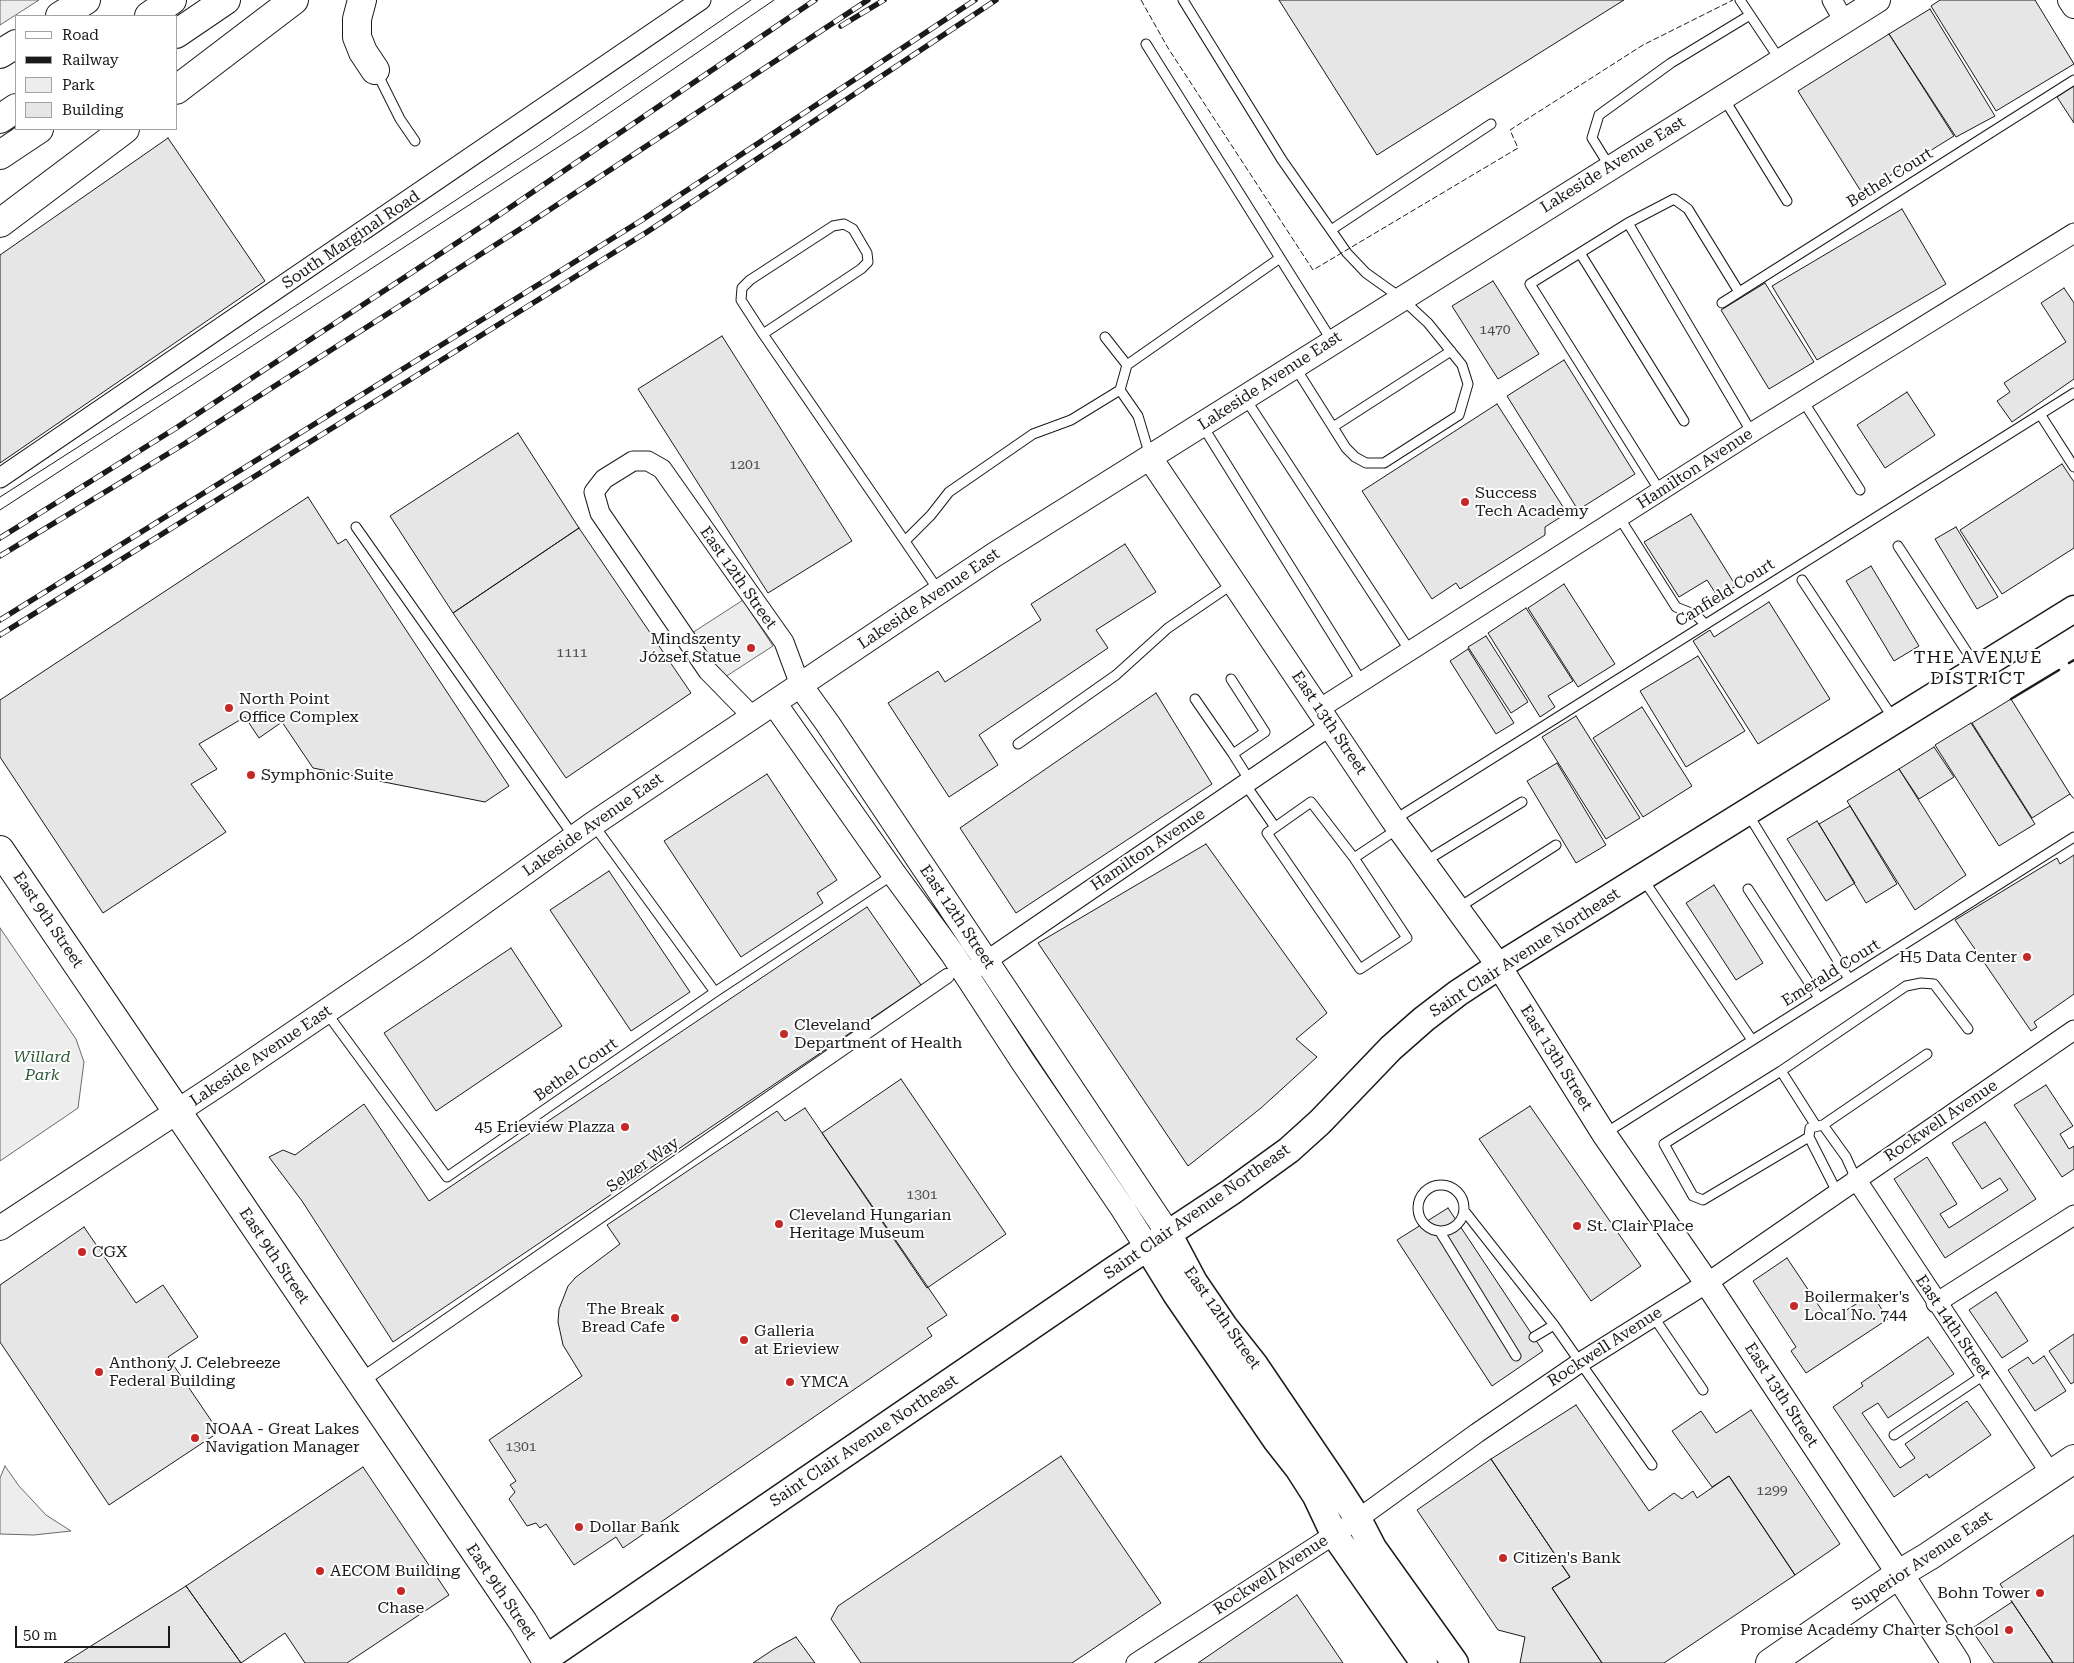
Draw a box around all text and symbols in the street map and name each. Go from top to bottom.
legend [15,15,178,130]
text: Road [62,26,99,44]
text: Railway [62,51,119,69]
text: Park [62,76,95,94]
text: Building [62,101,123,119]
street label: Lakeside Avenue East [1537,113,1689,217]
street label: Bethel Court [1844,144,1936,212]
street label: South Marginal Road [278,187,424,293]
house number: 1470 [1479,322,1511,338]
street label: Lakeside Avenue East [1195,327,1345,435]
street label: Hamilton Avenue [1634,425,1756,513]
house number: 1201 [729,457,761,473]
place label: Success Tech Academy [1475,483,1588,521]
marker: Success Tech Academy [1459,496,1471,508]
street label: East 12th Street [695,523,781,633]
street label: Lakeside Avenue East [854,544,1004,654]
street label: Canfield Court [1672,555,1778,631]
place label: Mindszenty József Statue [639,629,741,667]
marker: Mindszenty József Statue [745,642,757,654]
house number: 1111 [556,645,588,661]
district label: THE AVENUE DISTRICT [1912,647,2044,690]
street label: East 13th Street [1287,668,1371,778]
place label: North Point Office Complex [239,689,359,727]
marker: North Point Office Complex [223,702,235,714]
place label: Symphonic Suite [261,765,394,785]
marker: Symphonic Suite [245,769,257,781]
street label: Lakeside Avenue East [519,769,667,881]
street label: Hamilton Avenue [1087,805,1209,895]
street label: East 12th Street [915,862,999,972]
street label: East 9th Street [9,868,87,972]
street label: Saint Clair Avenue Northeast [1426,884,1624,1022]
street label: Emerald Court [1778,935,1884,1011]
place label: H5 Data Center [1899,947,2017,967]
marker: H5 Data Center [2021,951,2033,963]
street label: Lakeside Avenue East [186,1001,336,1111]
street label: East 13th Street [1516,1002,1596,1114]
place label: Cleveland Department of Health [794,1015,962,1053]
marker: Cleveland Department of Health [778,1028,790,1040]
street label: Bethel Court [531,1034,621,1106]
park label: Willard Park [14,1047,70,1085]
street label: Rockwell Avenue [1881,1076,2001,1166]
place label: 45 Erieview Plazza [475,1117,615,1137]
marker: 45 Erieview Plazza [619,1121,631,1133]
street label: Selzer Way [603,1133,683,1197]
street label: Saint Clair Avenue Northeast [1100,1140,1294,1284]
house number: 1301 [906,1187,938,1203]
street label: East 9th Street [235,1204,313,1308]
place label: Cleveland Hungarian Heritage Museum [789,1205,952,1243]
place label: St. Clair Place [1587,1216,1694,1236]
marker: Cleveland Hungarian Heritage Museum [773,1218,785,1230]
marker: St. Clair Place [1571,1220,1583,1232]
place label: CGX [92,1242,128,1262]
marker: CGX [76,1246,88,1258]
street label: East 12th Street [1179,1263,1265,1373]
street label: East 14th Street [1911,1272,1995,1382]
place label: Boilermaker's Local No. 744 [1804,1287,1909,1325]
place label: The Break Bread Cafe [581,1299,665,1337]
marker: Boilermaker's Local No. 744 [1788,1300,1800,1312]
street label: Rockwell Avenue [1544,1303,1666,1391]
marker: The Break Bread Cafe [669,1312,681,1324]
place label: Galleria at Erieview [754,1321,839,1359]
marker: Galleria at Erieview [738,1334,750,1346]
street label: East 13th Street [1740,1339,1822,1451]
place label: Anthony J. Celebreeze Federal Building [109,1353,281,1391]
marker: Anthony J. Celebreeze Federal Building [93,1366,105,1378]
street label: Saint Clair Avenue Northeast [766,1371,962,1511]
place label: YMCA [800,1372,849,1392]
marker: YMCA [784,1376,796,1388]
place label: NOAA - Great Lakes Navigation Manager [205,1419,360,1457]
marker: NOAA - Great Lakes Navigation Manager [189,1432,201,1444]
house number: 1301 [505,1439,537,1455]
house number: 1299 [1756,1483,1788,1499]
street label: Superior Avenue East [1848,1507,1996,1615]
place label: Dollar Bank [589,1517,680,1537]
marker: Dollar Bank [573,1521,585,1533]
street label: Rockwell Avenue [1210,1531,1332,1619]
street label: East 9th Street [462,1540,540,1644]
place label: Citizen's Bank [1513,1548,1621,1568]
marker: Citizen's Bank [1497,1552,1509,1564]
place label: AECOM Building [330,1561,460,1581]
marker: AECOM Building [314,1565,326,1577]
place label: Bohn Tower [1937,1583,2030,1603]
marker: Chase [395,1585,407,1597]
marker: Bohn Tower [2034,1587,2046,1599]
place label: Chase [378,1598,424,1618]
scale bar [18,1616,172,1648]
place label: Promise Academy Charter School [1740,1620,1999,1640]
marker: Promise Academy Charter School [2003,1624,2015,1636]
text: 50 m [23,1626,57,1644]

